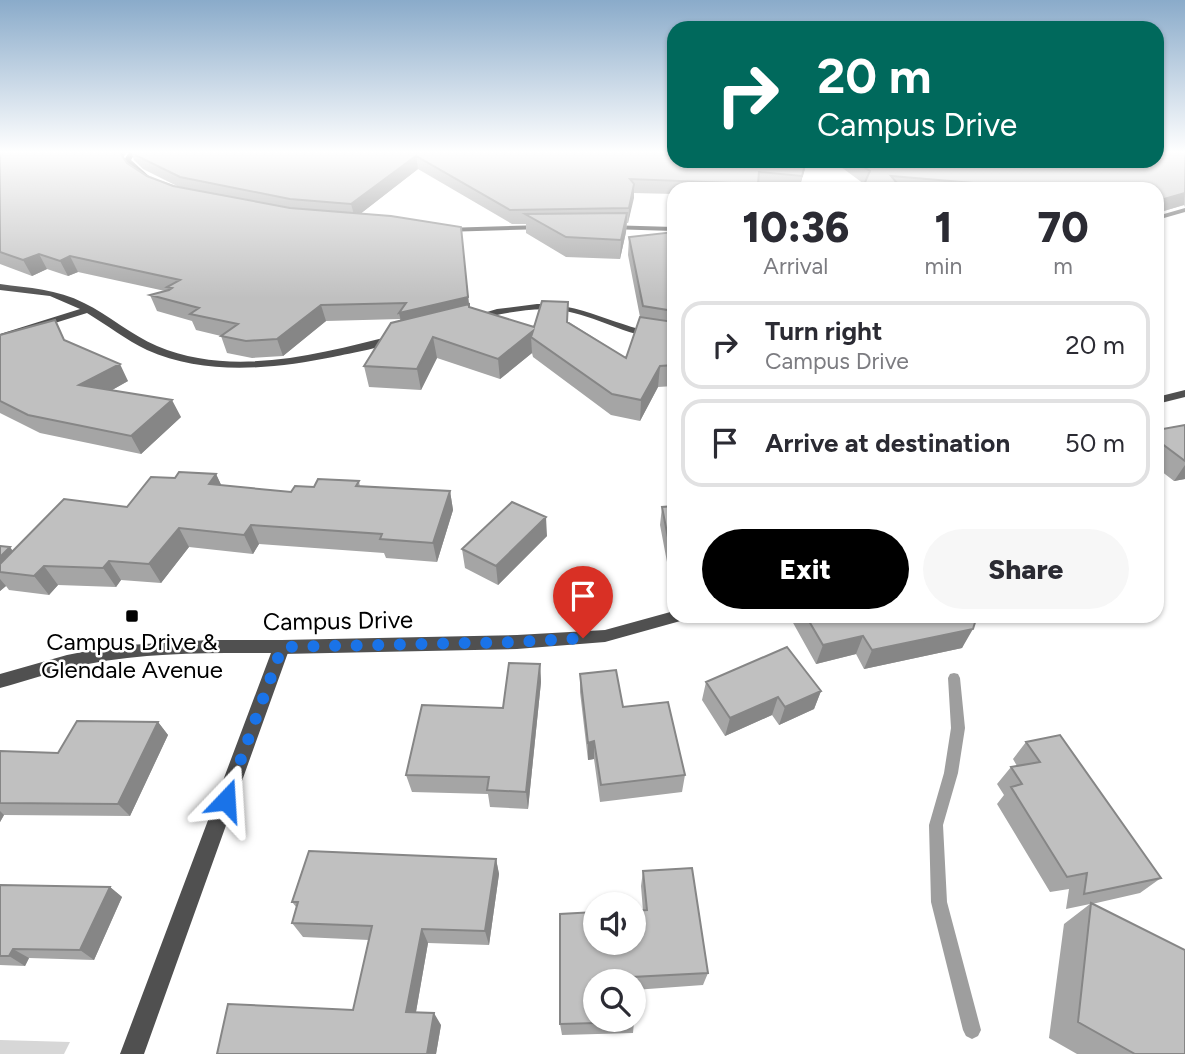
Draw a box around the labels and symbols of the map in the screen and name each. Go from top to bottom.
pin [553,566,613,638]
street label: Campus Drive [263,605,413,636]
marker: Campus Drive & Glendale Avenue [124,608,140,624]
place label: Campus Drive & Glendale Avenue [41,627,223,684]
position arrow [189,763,263,837]

